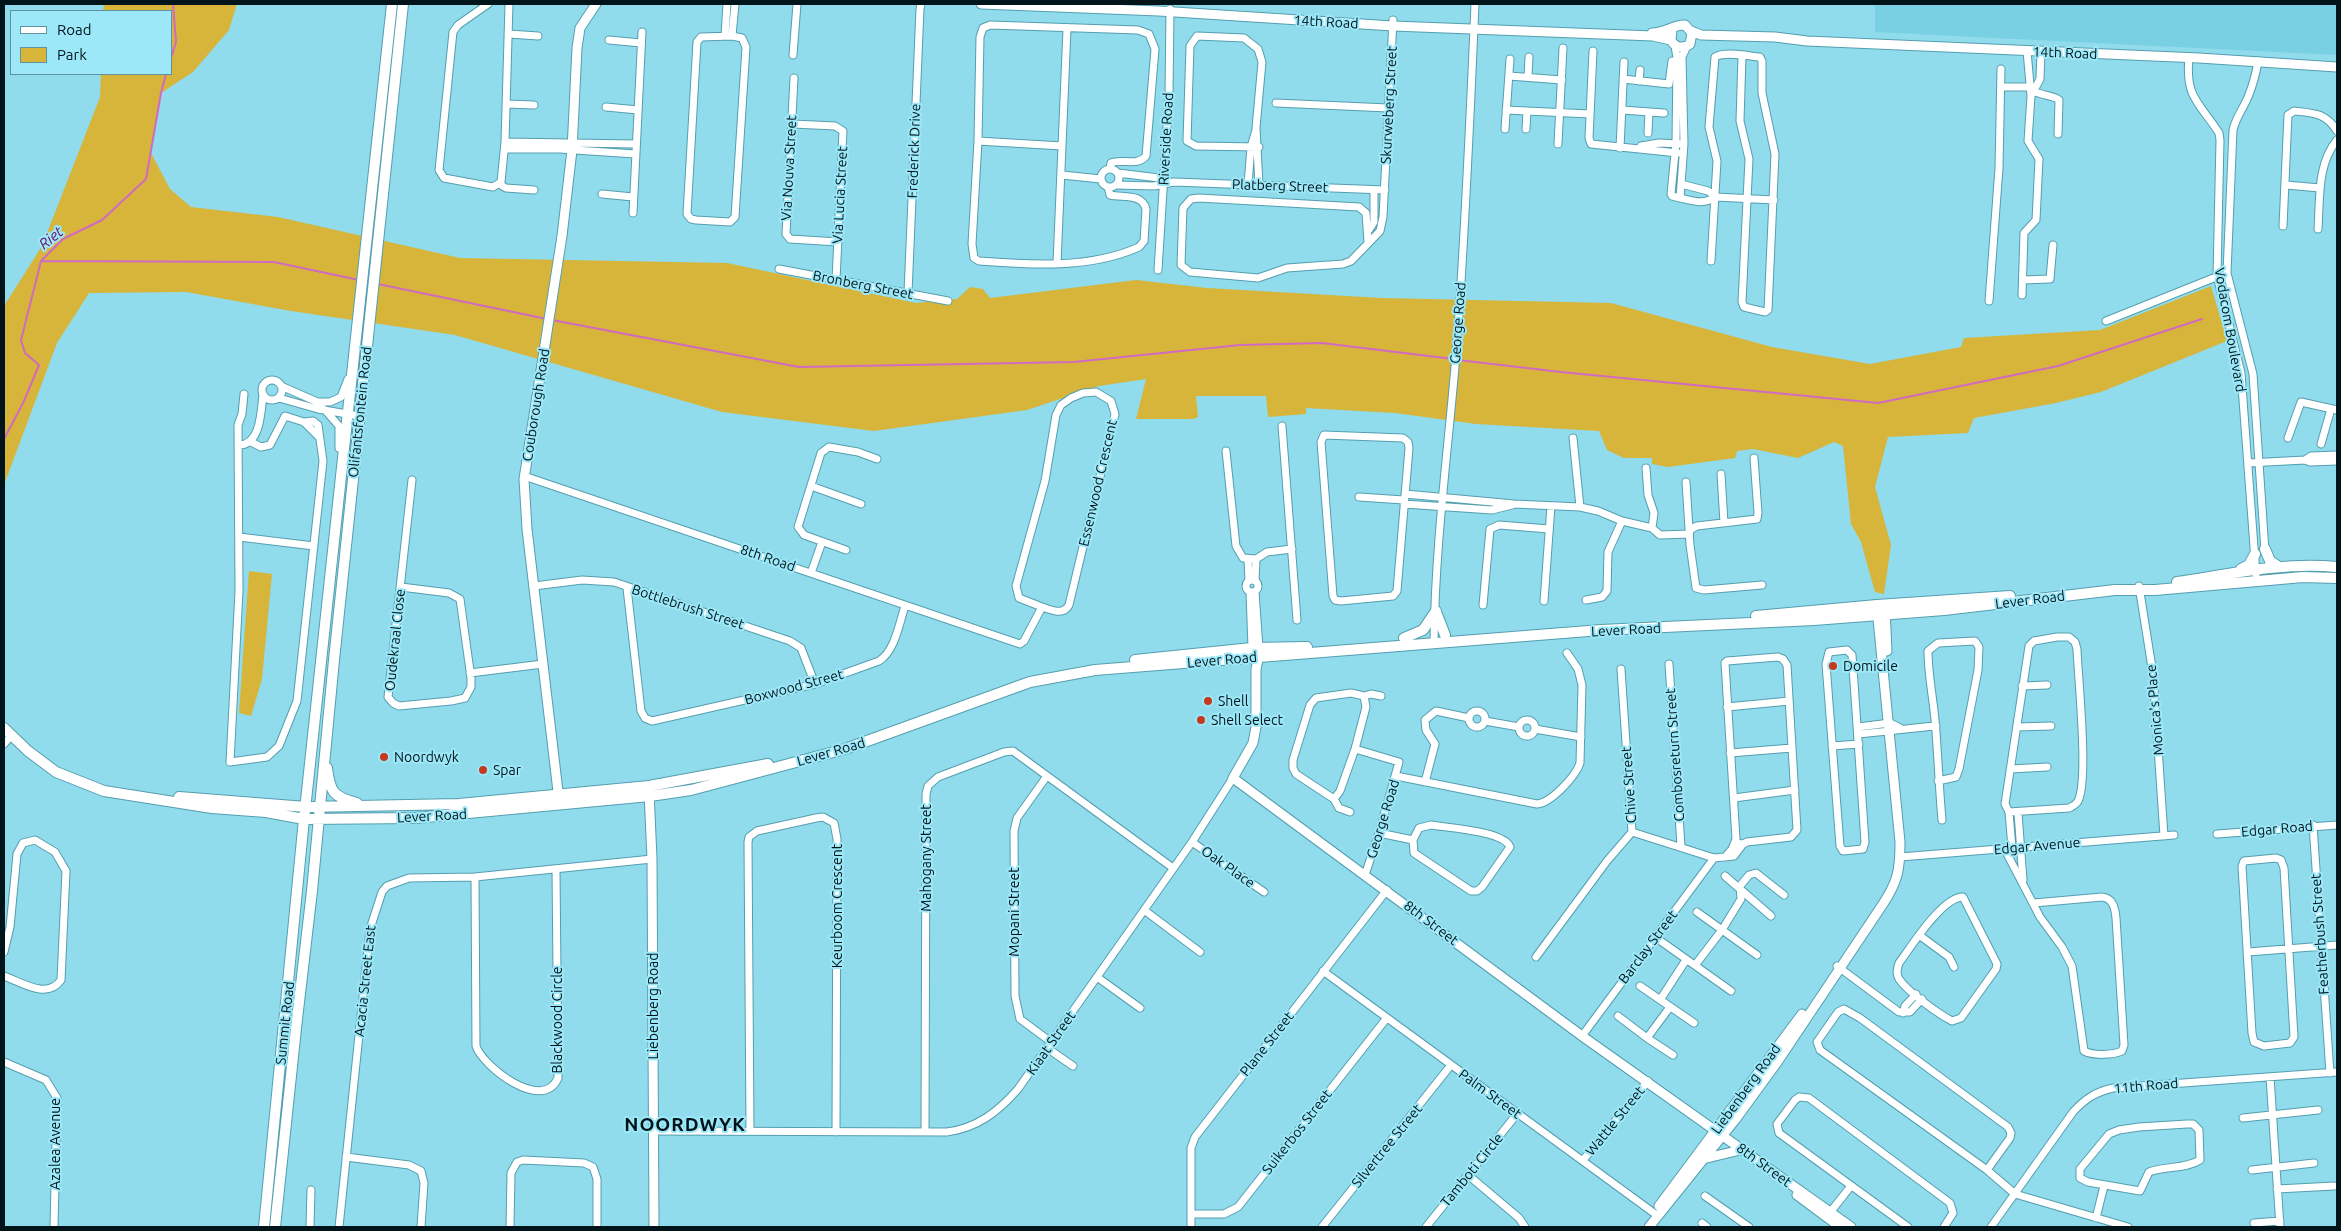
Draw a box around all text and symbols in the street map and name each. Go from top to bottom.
legend [10,10,172,75]
street label: 14th Road [1293,12,1359,32]
text: Road [57,21,92,38]
street label: 14th Road [2032,43,2098,63]
text: Park [57,46,87,63]
street label: Skurweberg Street [1378,46,1400,164]
street label: Riverside Road [1155,92,1177,186]
street label: Frederick Drive [904,103,924,199]
street label: Via Nouva Street [778,115,800,221]
street label: Via Lucia Street [829,146,851,244]
street label: Platberg Street [1232,176,1328,196]
water label: Riet [35,223,67,253]
street label: Bronberg Street [811,267,915,303]
street label: Vodacom Boulevard [2211,267,2249,393]
street label: George Road [1447,282,1469,364]
street label: Olifantsfontein Road [345,346,375,478]
street label: Couborough Road [519,347,553,463]
street label: Essenwood Crescent [1075,418,1121,548]
street label: 8th Road [738,541,798,575]
street label: Bottlebrush Street [630,581,746,633]
street label: Lever Road [1994,587,2066,613]
street label: Oudekraal Close [381,588,409,692]
street label: Lever Road [1591,620,1661,640]
street label: Lever Road [1186,649,1258,671]
place label: Domicile [1843,658,1898,674]
marker: Domicile [1827,660,1839,672]
street label: Monica's Place [2143,664,2167,756]
street label: Boxwood Street [743,666,845,708]
street label: Combosreturn Street [1662,688,1688,822]
place label: Shell [1218,693,1248,709]
marker: Shell [1202,695,1214,707]
place label: Shell Select [1211,712,1283,728]
marker: Shell Select [1195,714,1207,726]
street label: Lever Road [795,734,867,770]
street label: Chive Street [1618,746,1640,824]
place label: Noordwyk [394,749,459,765]
marker: Noordwyk [378,751,390,763]
place label: Spar [493,762,521,778]
marker: Spar [477,764,489,776]
street label: George Road [1363,777,1403,861]
street label: Mahogany Street [918,804,934,912]
street label: Lever Road [397,806,467,826]
street label: Edgar Road [2240,817,2314,841]
street label: Edgar Avenue [1993,834,2081,858]
street label: Oak Place [1198,842,1258,892]
street label: Keurboom Crescent [829,844,845,968]
street label: Mopani Street [1006,867,1022,957]
street label: Featherbush Street [2307,873,2333,995]
street label: 8th Street [1401,897,1461,949]
street label: Barclay Street [1615,907,1681,987]
street label: Acacia Street East [351,924,379,1038]
street label: Liebenberg Road [645,953,661,1059]
street label: Blackwood Circle [549,966,565,1074]
street label: Summit Road [272,980,298,1066]
street label: Kiaat Street [1023,1008,1079,1078]
street label: Plane Street [1237,1008,1297,1080]
street label: Liebenberg Road [1708,1041,1784,1137]
street label: Palm Street [1455,1066,1525,1122]
street label: 11th Road [2113,1075,2179,1097]
street label: Wattle Street [1582,1083,1648,1159]
street label: Suikerbos Street [1259,1086,1335,1178]
street label: Azalea Avenue [47,1098,63,1190]
street label: Silvertree Street [1348,1101,1426,1191]
district label: NOORDWYK [623,1114,747,1136]
street label: Tamboti Circle [1437,1130,1507,1210]
street label: 8th Street [1733,1139,1795,1191]

